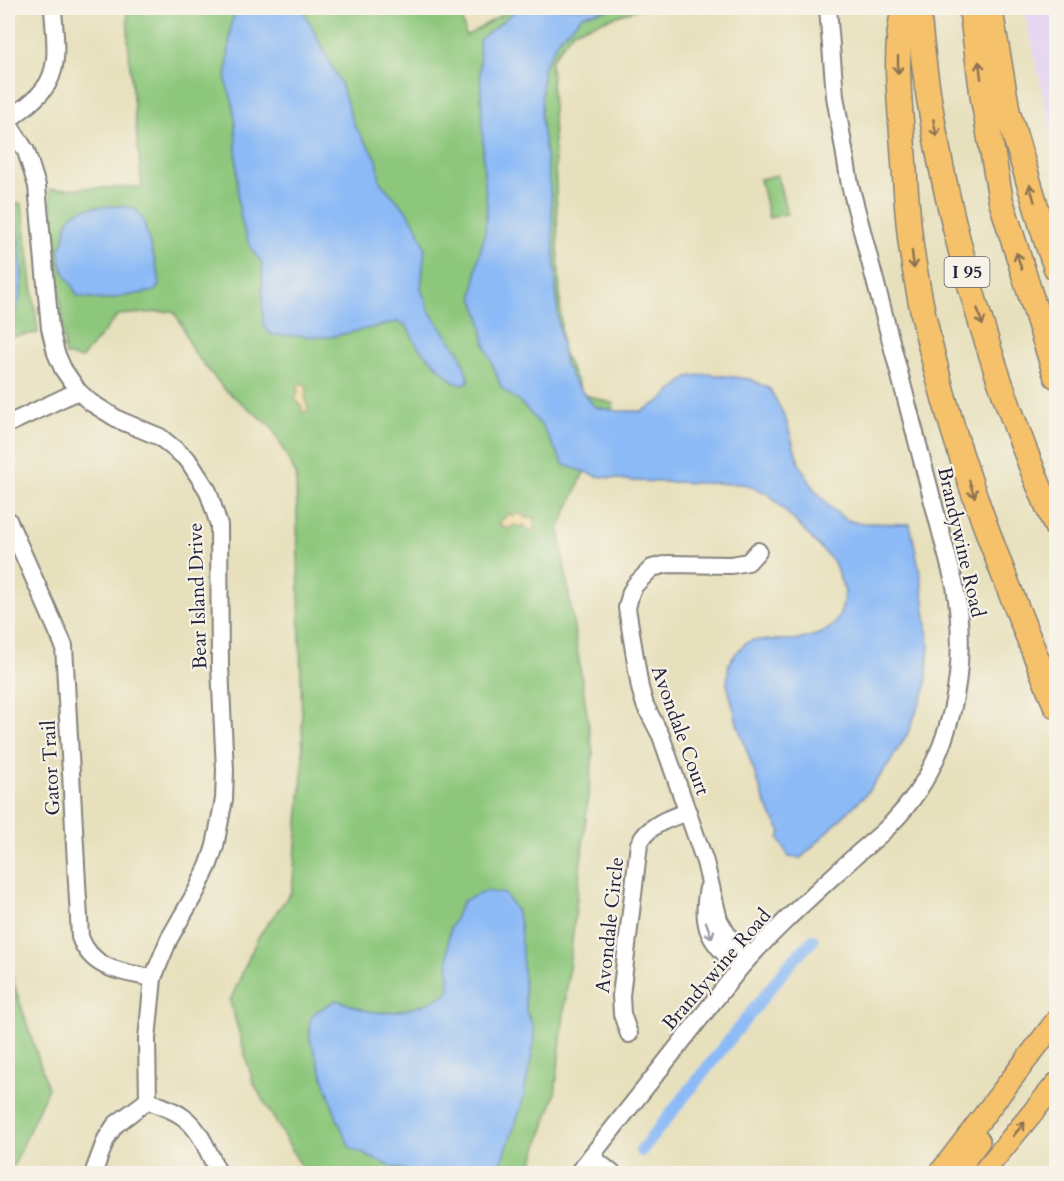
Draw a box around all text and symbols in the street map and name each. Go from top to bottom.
one-way arrow [892,55,904,75]
one-way arrow [974,61,985,80]
one-way arrow [930,117,941,137]
one-way arrow [1026,184,1037,203]
one-way arrow [908,249,919,269]
one-way arrow [1013,252,1024,271]
road number: I 95 [944,257,990,287]
one-way arrow [975,307,986,326]
street label: Brandywine Road [931,464,992,620]
one-way arrow [967,479,978,498]
street label: Bear Island Drive [181,522,214,670]
street label: Avondale Court [645,662,717,799]
street label: Gator Trail [35,720,66,816]
street label: Avondale Circle [589,856,630,995]
street label: Brandywine Road [656,902,777,1036]
one-way arrow [705,920,716,939]
one-way arrow [1013,1121,1026,1137]

